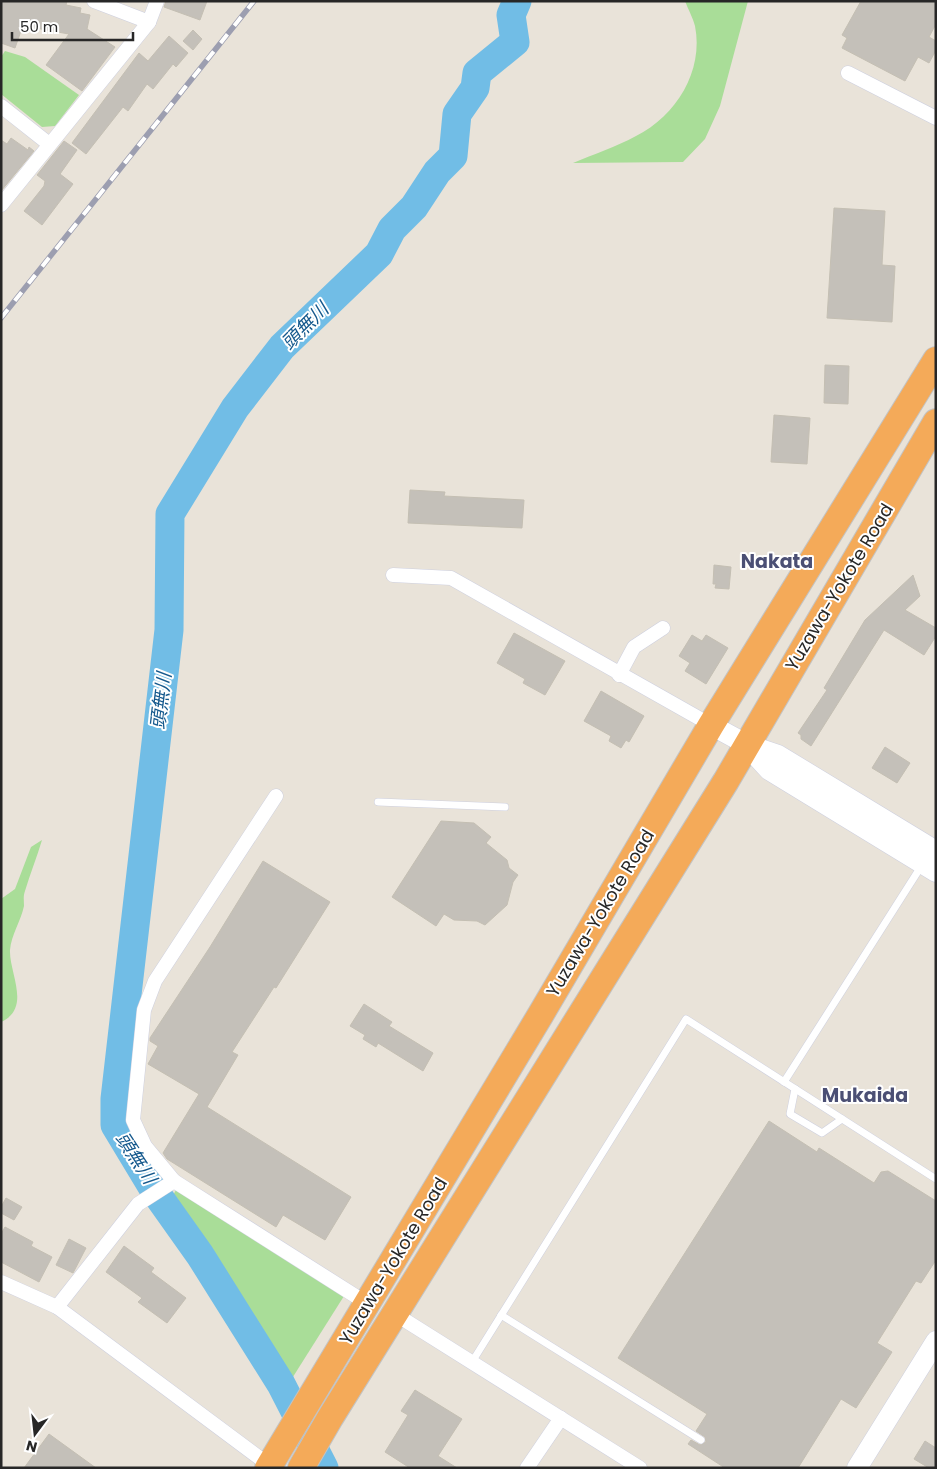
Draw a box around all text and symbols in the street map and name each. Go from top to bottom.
scale bar [12,10,134,42]
text: 50 m [20,16,58,37]
water label: 頭無川 [275,295,336,356]
street label: Yuzawa-Yokote Road [779,499,899,675]
district label: Nakata [741,548,813,575]
water label: 頭無川 [144,669,178,731]
street label: Yuzawa-Yokote Road [540,825,660,1001]
district label: Mukaida [822,1082,908,1109]
water label: 頭無川 [109,1127,164,1191]
street label: Yuzawa-Yokote Road [333,1173,453,1349]
north arrow [10,1409,60,1459]
text: N [24,1436,39,1458]

